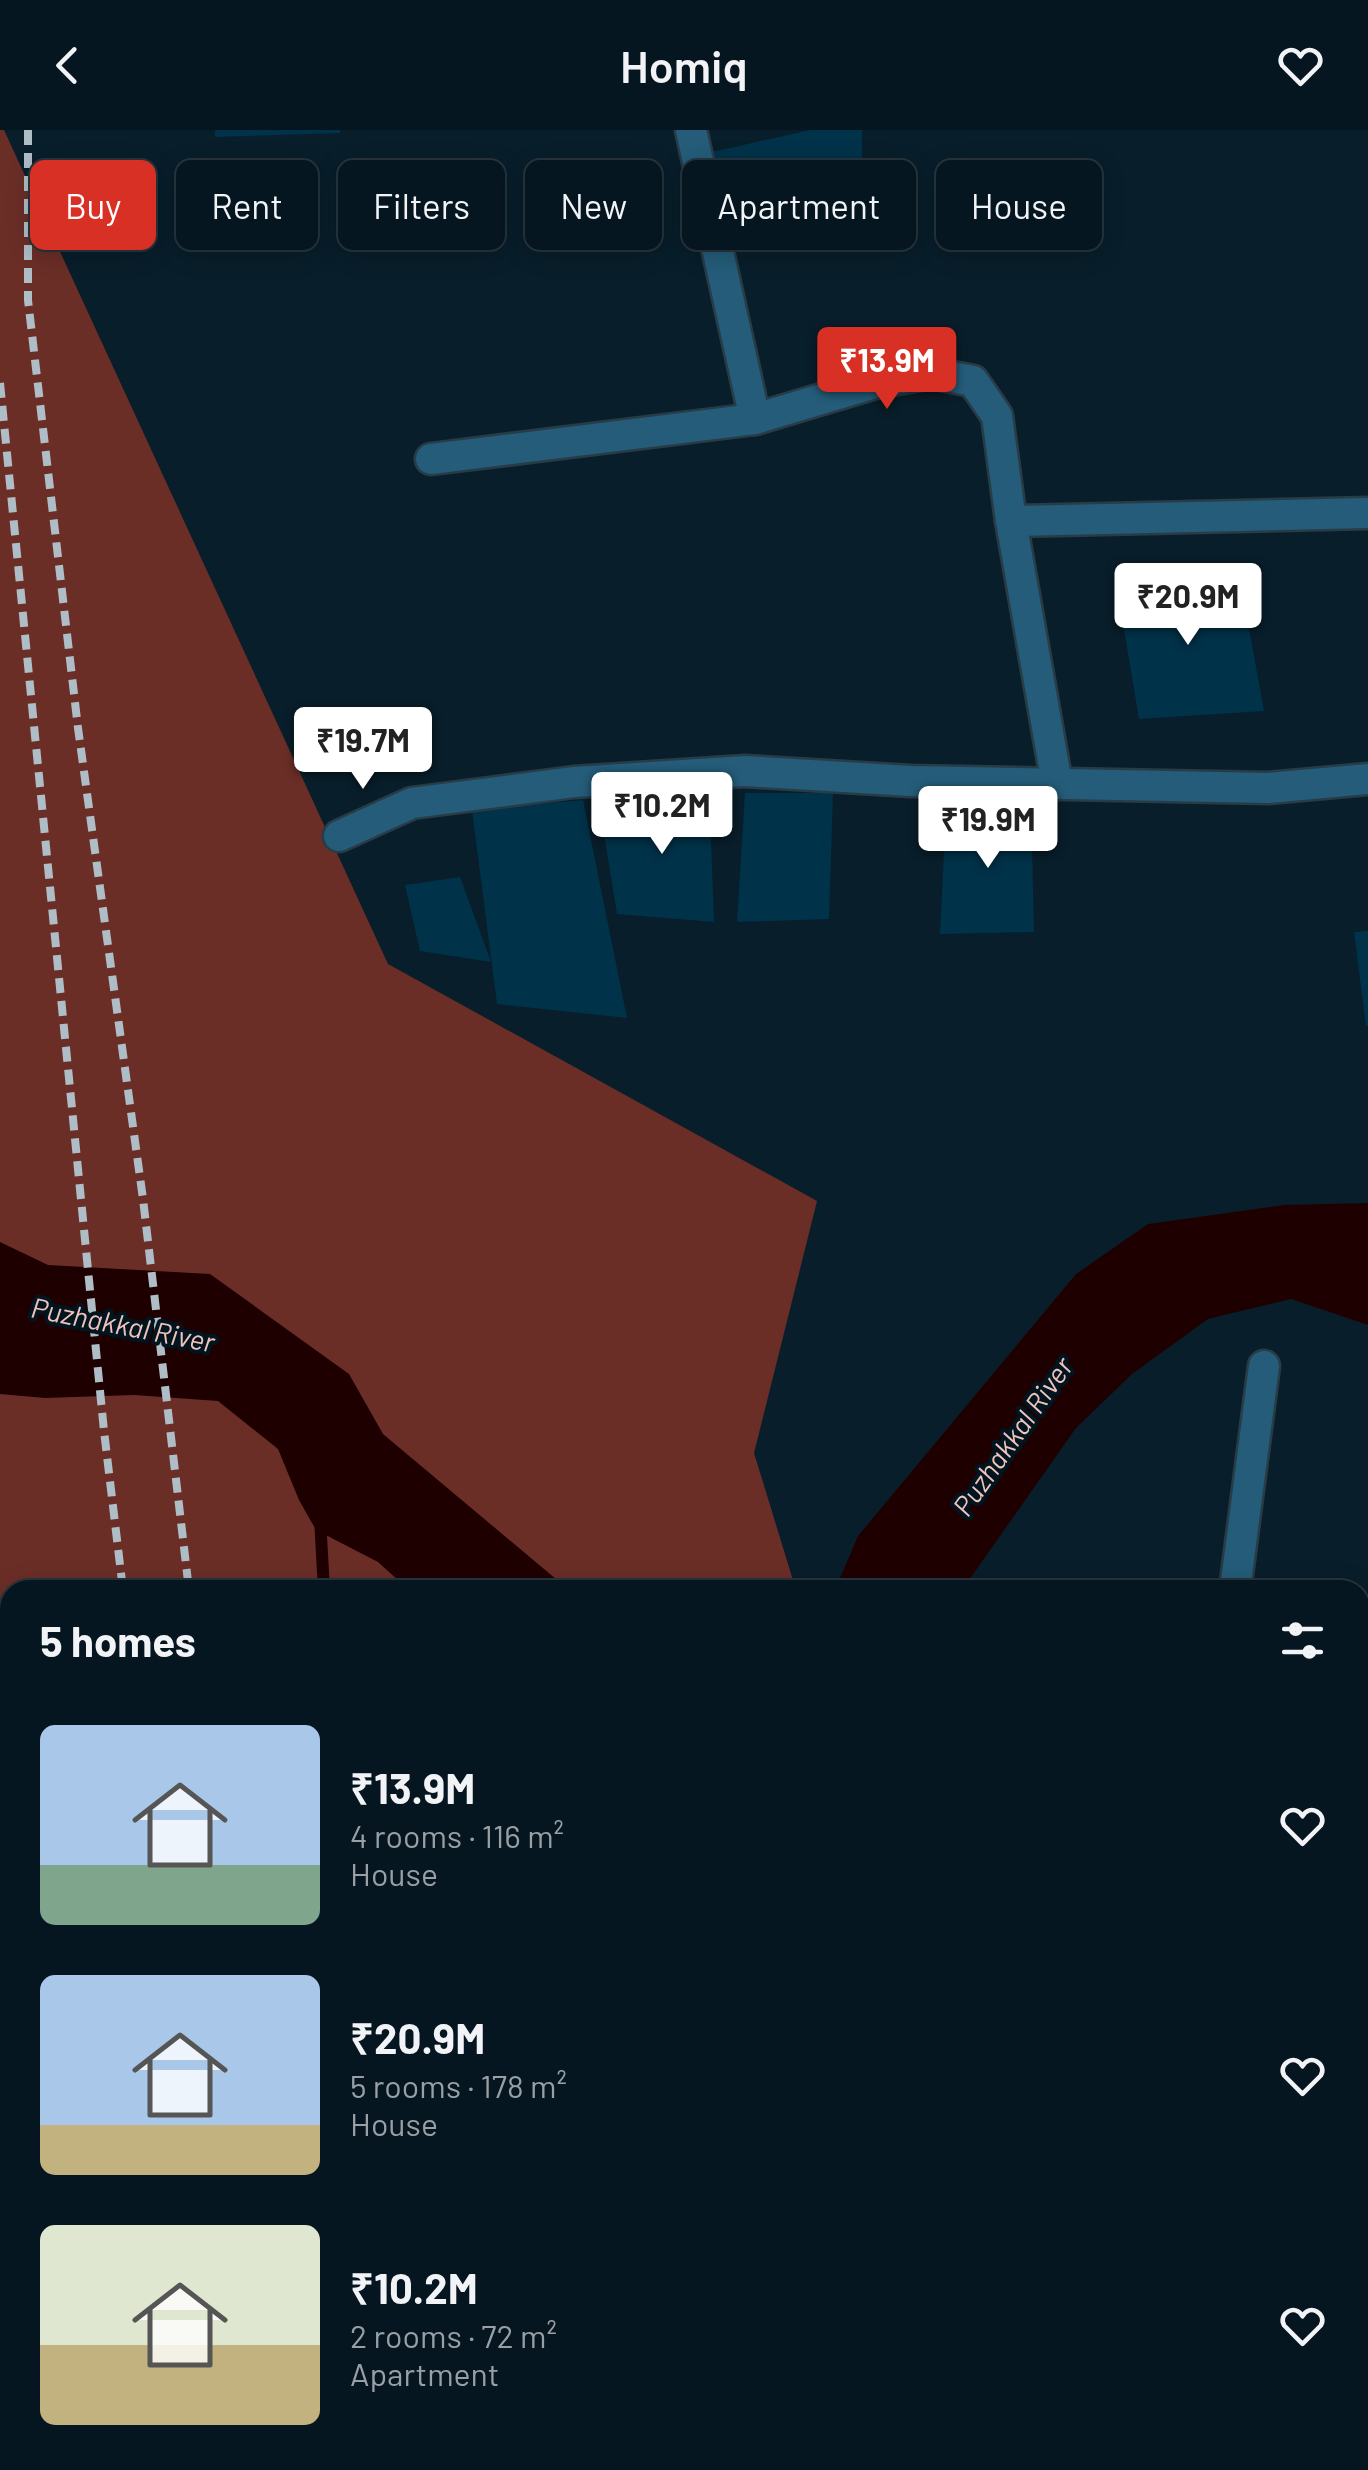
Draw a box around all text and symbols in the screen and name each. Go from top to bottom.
icon: back [40,38,95,93]
text: Homiq [620,38,748,92]
icon: heart [1273,38,1328,93]
chip: Buy [30,160,156,250]
chip: Rent [176,160,318,250]
chip: Filters [338,160,505,250]
chip: New [525,160,662,250]
chip: Apartment [682,160,916,250]
chip: House [936,160,1102,250]
pin: ₹13.9M [806,327,968,412]
text: ₹13.9M [839,340,935,378]
pin: ₹20.9M [1107,563,1269,648]
text: ₹20.9M [1137,576,1239,614]
pin: ₹19.7M [282,707,444,792]
text: ₹19.7M [316,720,410,758]
pin: ₹10.2M [581,772,743,857]
text: ₹10.2M [613,785,711,823]
pin: ₹19.9M [907,786,1069,871]
text: ₹19.9M [940,799,1036,837]
water label: Puzhakkal River [29,1290,219,1359]
water label: Puzhakkal River [945,1349,1080,1522]
icon: filters [1275,1613,1330,1668]
text: 5 homes [40,1615,196,1665]
text: ₹13.9M [350,1762,475,1812]
icon: home [120,1765,240,1885]
icon: heart [1275,1798,1330,1853]
text: 4 rooms · 116 m² [350,1816,564,1854]
text: House [350,1854,438,1892]
text: ₹20.9M [350,2012,485,2062]
icon: home [120,2015,240,2135]
icon: heart [1275,2048,1330,2103]
text: 5 rooms · 178 m² [350,2066,567,2104]
text: House [350,2104,438,2142]
text: ₹10.2M [350,2262,478,2312]
icon: home [120,2265,240,2385]
icon: heart [1275,2298,1330,2353]
text: 2 rooms · 72 m² [350,2316,557,2354]
text: Apartment [350,2354,499,2392]

